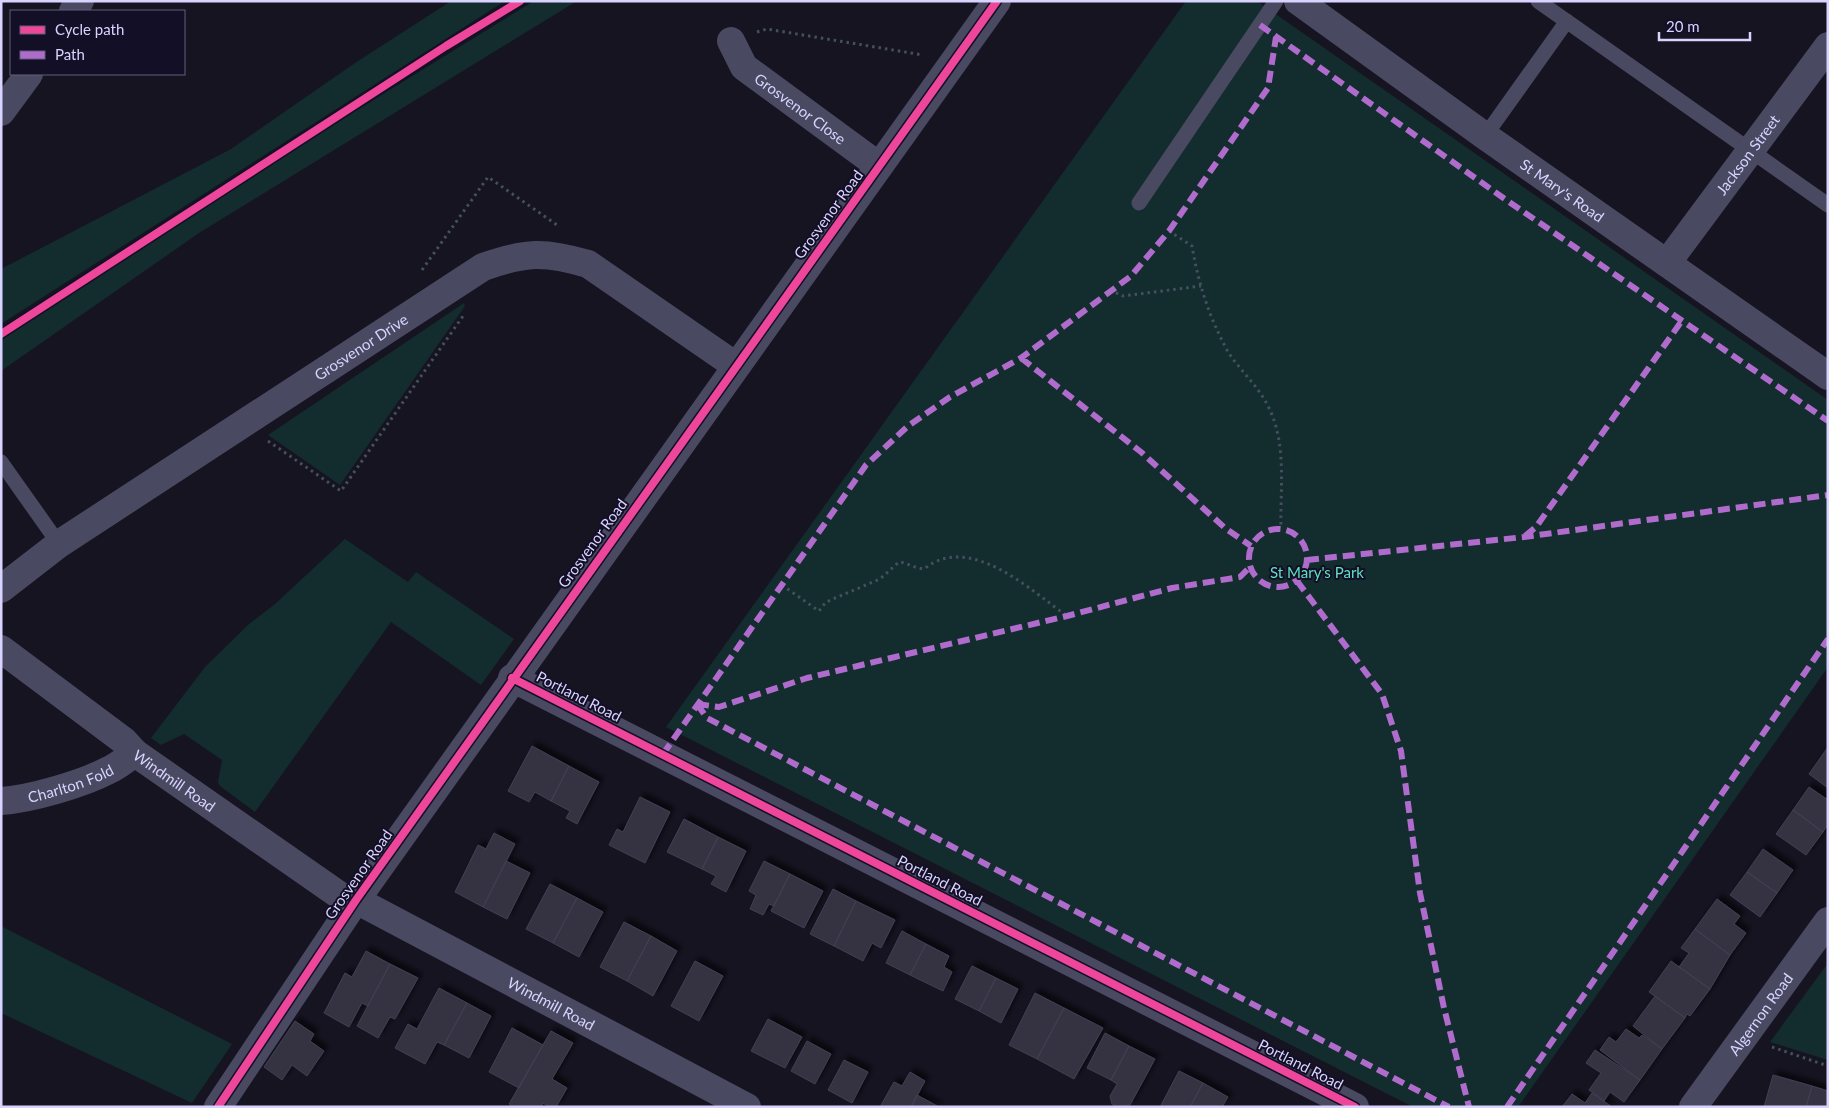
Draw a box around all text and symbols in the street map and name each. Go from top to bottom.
legend [10,10,185,75]
scale bar [1659,10,1750,42]
text: 20 m [1666,17,1700,35]
text: Cycle path [55,20,124,38]
text: Path [55,45,85,63]
street label: Grosvenor Close [751,69,850,148]
street label: Jackson Street [1712,111,1783,198]
street label: St Mary's Road [1517,155,1608,226]
street label: Grosvenor Road [790,166,866,262]
street label: Grosvenor Drive [311,310,411,384]
street label: Grosvenor Road [554,495,630,591]
park label: St Mary's Park [1270,563,1364,581]
street label: Portland Road [534,667,624,725]
street label: Windmill Road [130,746,219,815]
street label: Charlton Fold [26,760,116,806]
street label: Grosvenor Road [320,826,396,922]
street label: Portland Road [895,851,985,909]
street label: Algernon Road [1725,969,1796,1059]
street label: Windmill Road [505,973,598,1034]
street label: Portland Road [1256,1035,1346,1093]

